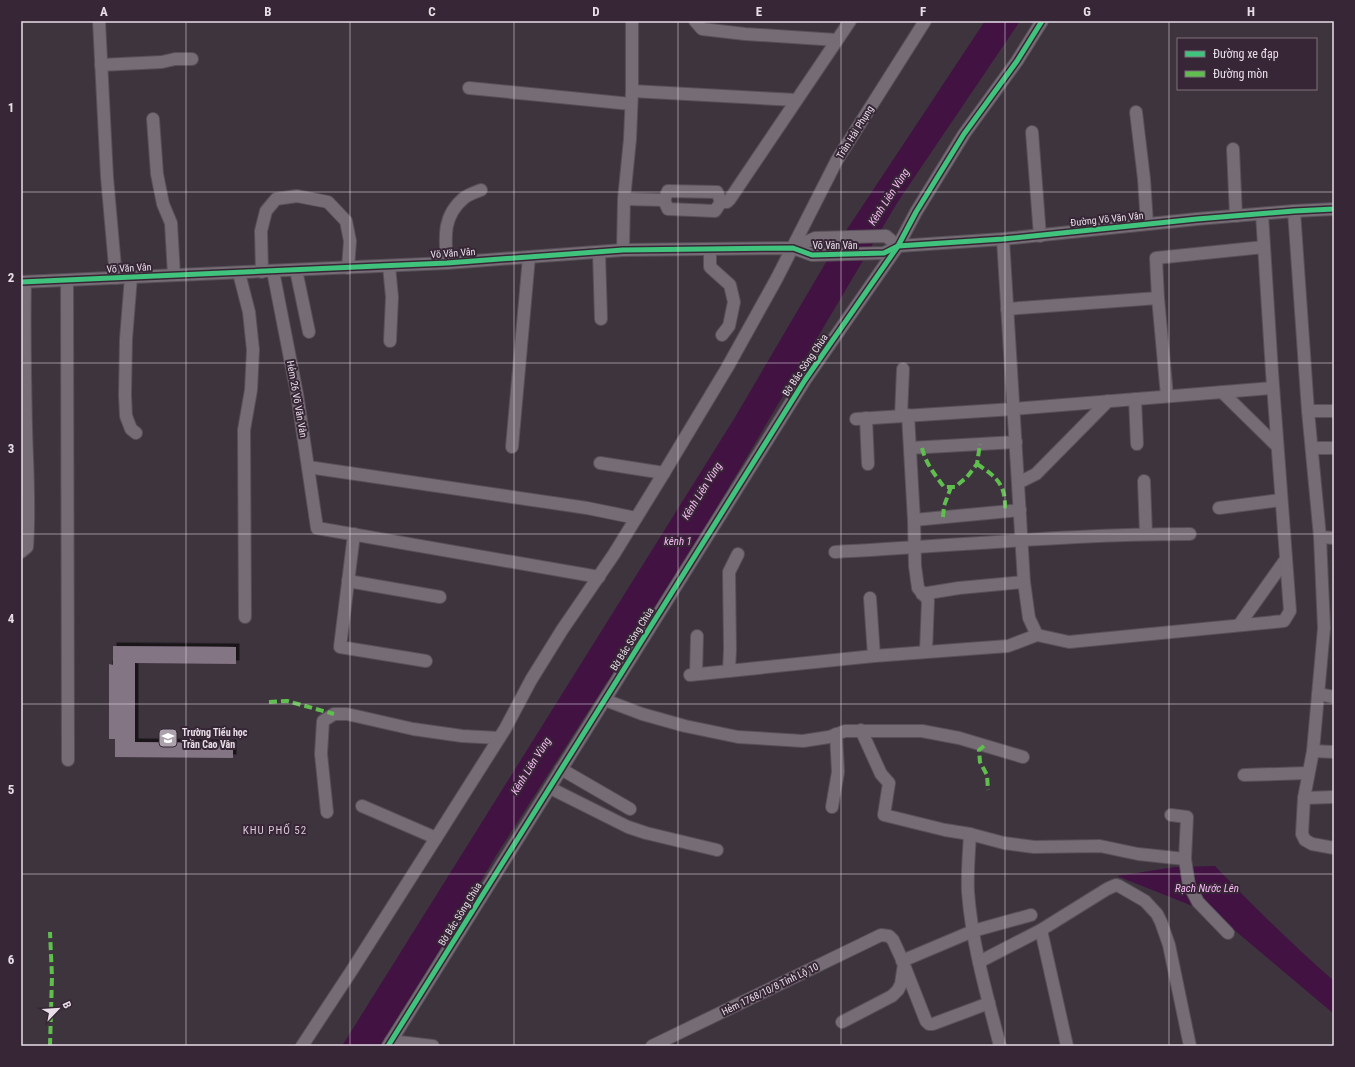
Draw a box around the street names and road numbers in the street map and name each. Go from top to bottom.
street label: Trần Hải Phụng [834,103,876,161]
street label: Đường Võ Văn Vân [1070,210,1144,228]
street label: Võ Văn Vân [812,240,858,251]
street label: Võ Văn Vân [430,246,476,260]
street label: Võ Văn Vân [106,261,152,275]
street label: Bờ Bắc Sông Chùa [780,332,830,398]
street label: Hẻm 26 Võ Văn Vân [285,360,309,438]
street label: Bờ Bắc Sông Chùa [608,605,656,673]
street label: Bờ Bắc Sông Chùa [436,880,484,948]
street label: Hẻm 1768/10/8 Tỉnh Lộ 10 [720,961,821,1018]

